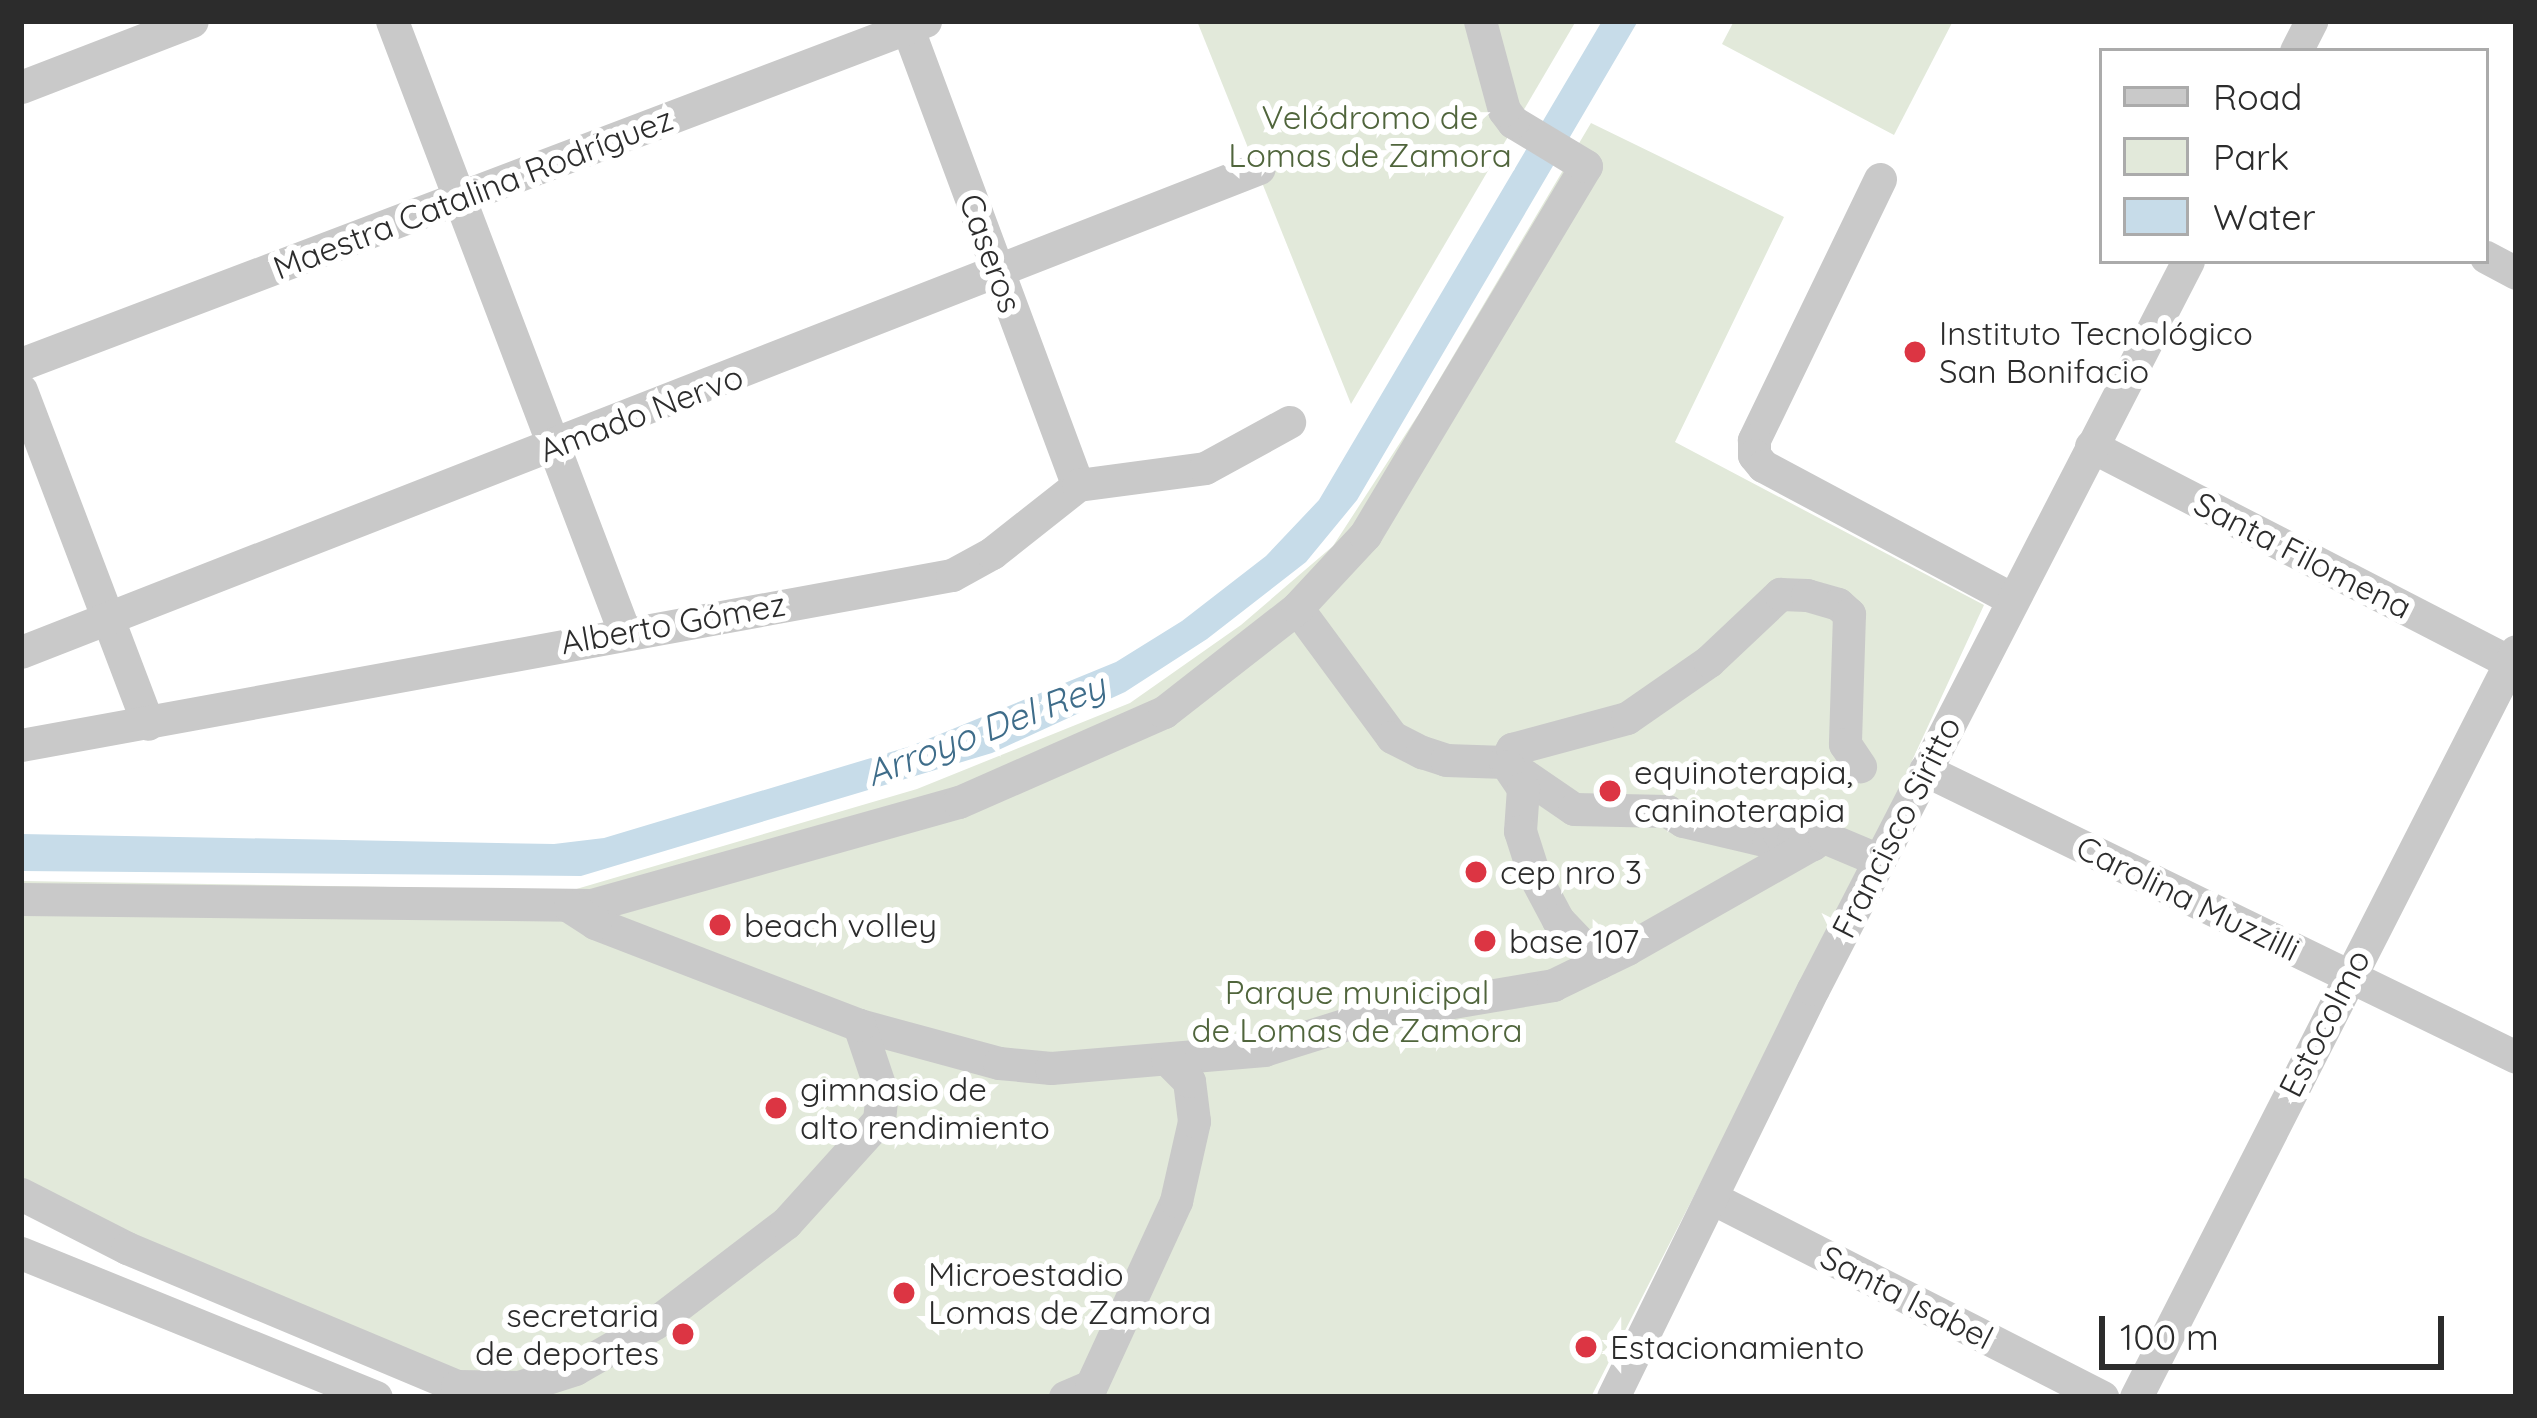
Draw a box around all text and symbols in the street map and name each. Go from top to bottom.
legend [2099,48,2489,264]
text: Road [2213,74,2302,119]
park label: Velódromo de Lomas de Zamora [1228,97,1512,175]
street label: Maestra Catalina Rodríguez [268,98,678,288]
text: Park [2213,134,2289,179]
street label: Caseros [951,188,1031,318]
text: Water [2213,194,2316,239]
place label: Instituto Tecnológico San Bonifacio [1939,313,2253,391]
marker: Instituto Tecnológico San Bonifacio [1902,339,1928,365]
street label: Amado Nervo [534,356,748,470]
street label: Santa Filomena [2188,483,2418,627]
street label: Alberto Gómez [557,584,789,662]
water label: Arroyo Del Rey [859,664,1111,794]
street label: Francisco Siritto [1823,710,1969,944]
place label: equinoterapia, caninoterapia [1634,752,1853,830]
marker: equinoterapia, caninoterapia [1597,778,1623,804]
street label: Carolina Muzzilli [2070,827,2306,969]
place label: cep nro 3 [1500,852,1642,892]
marker: cep nro 3 [1463,859,1489,885]
place label: beach volley [744,905,937,945]
marker: beach volley [707,912,733,938]
place label: base 107 [1509,921,1639,961]
marker: base 107 [1472,928,1498,954]
street label: Estocolmo [2270,943,2378,1103]
park label: Parque municipal de Lomas de Zamora [1192,972,1522,1050]
place label: gimnasio de alto rendimiento [800,1069,1050,1147]
marker: gimnasio de alto rendimiento [763,1095,789,1121]
street label: Santa Isabel [1814,1237,2000,1357]
place label: Microestadio Lomas de Zamora [928,1254,1211,1332]
marker: Microestadio Lomas de Zamora [891,1280,917,1306]
scale bar [2105,1292,2450,1366]
place label: secretaria de deportes [475,1295,659,1373]
text: 100 m [2120,1314,2219,1359]
marker: secretaria de deportes [670,1321,696,1347]
place label: Estacionamiento [1610,1327,1864,1367]
marker: Estacionamiento [1573,1334,1599,1360]

